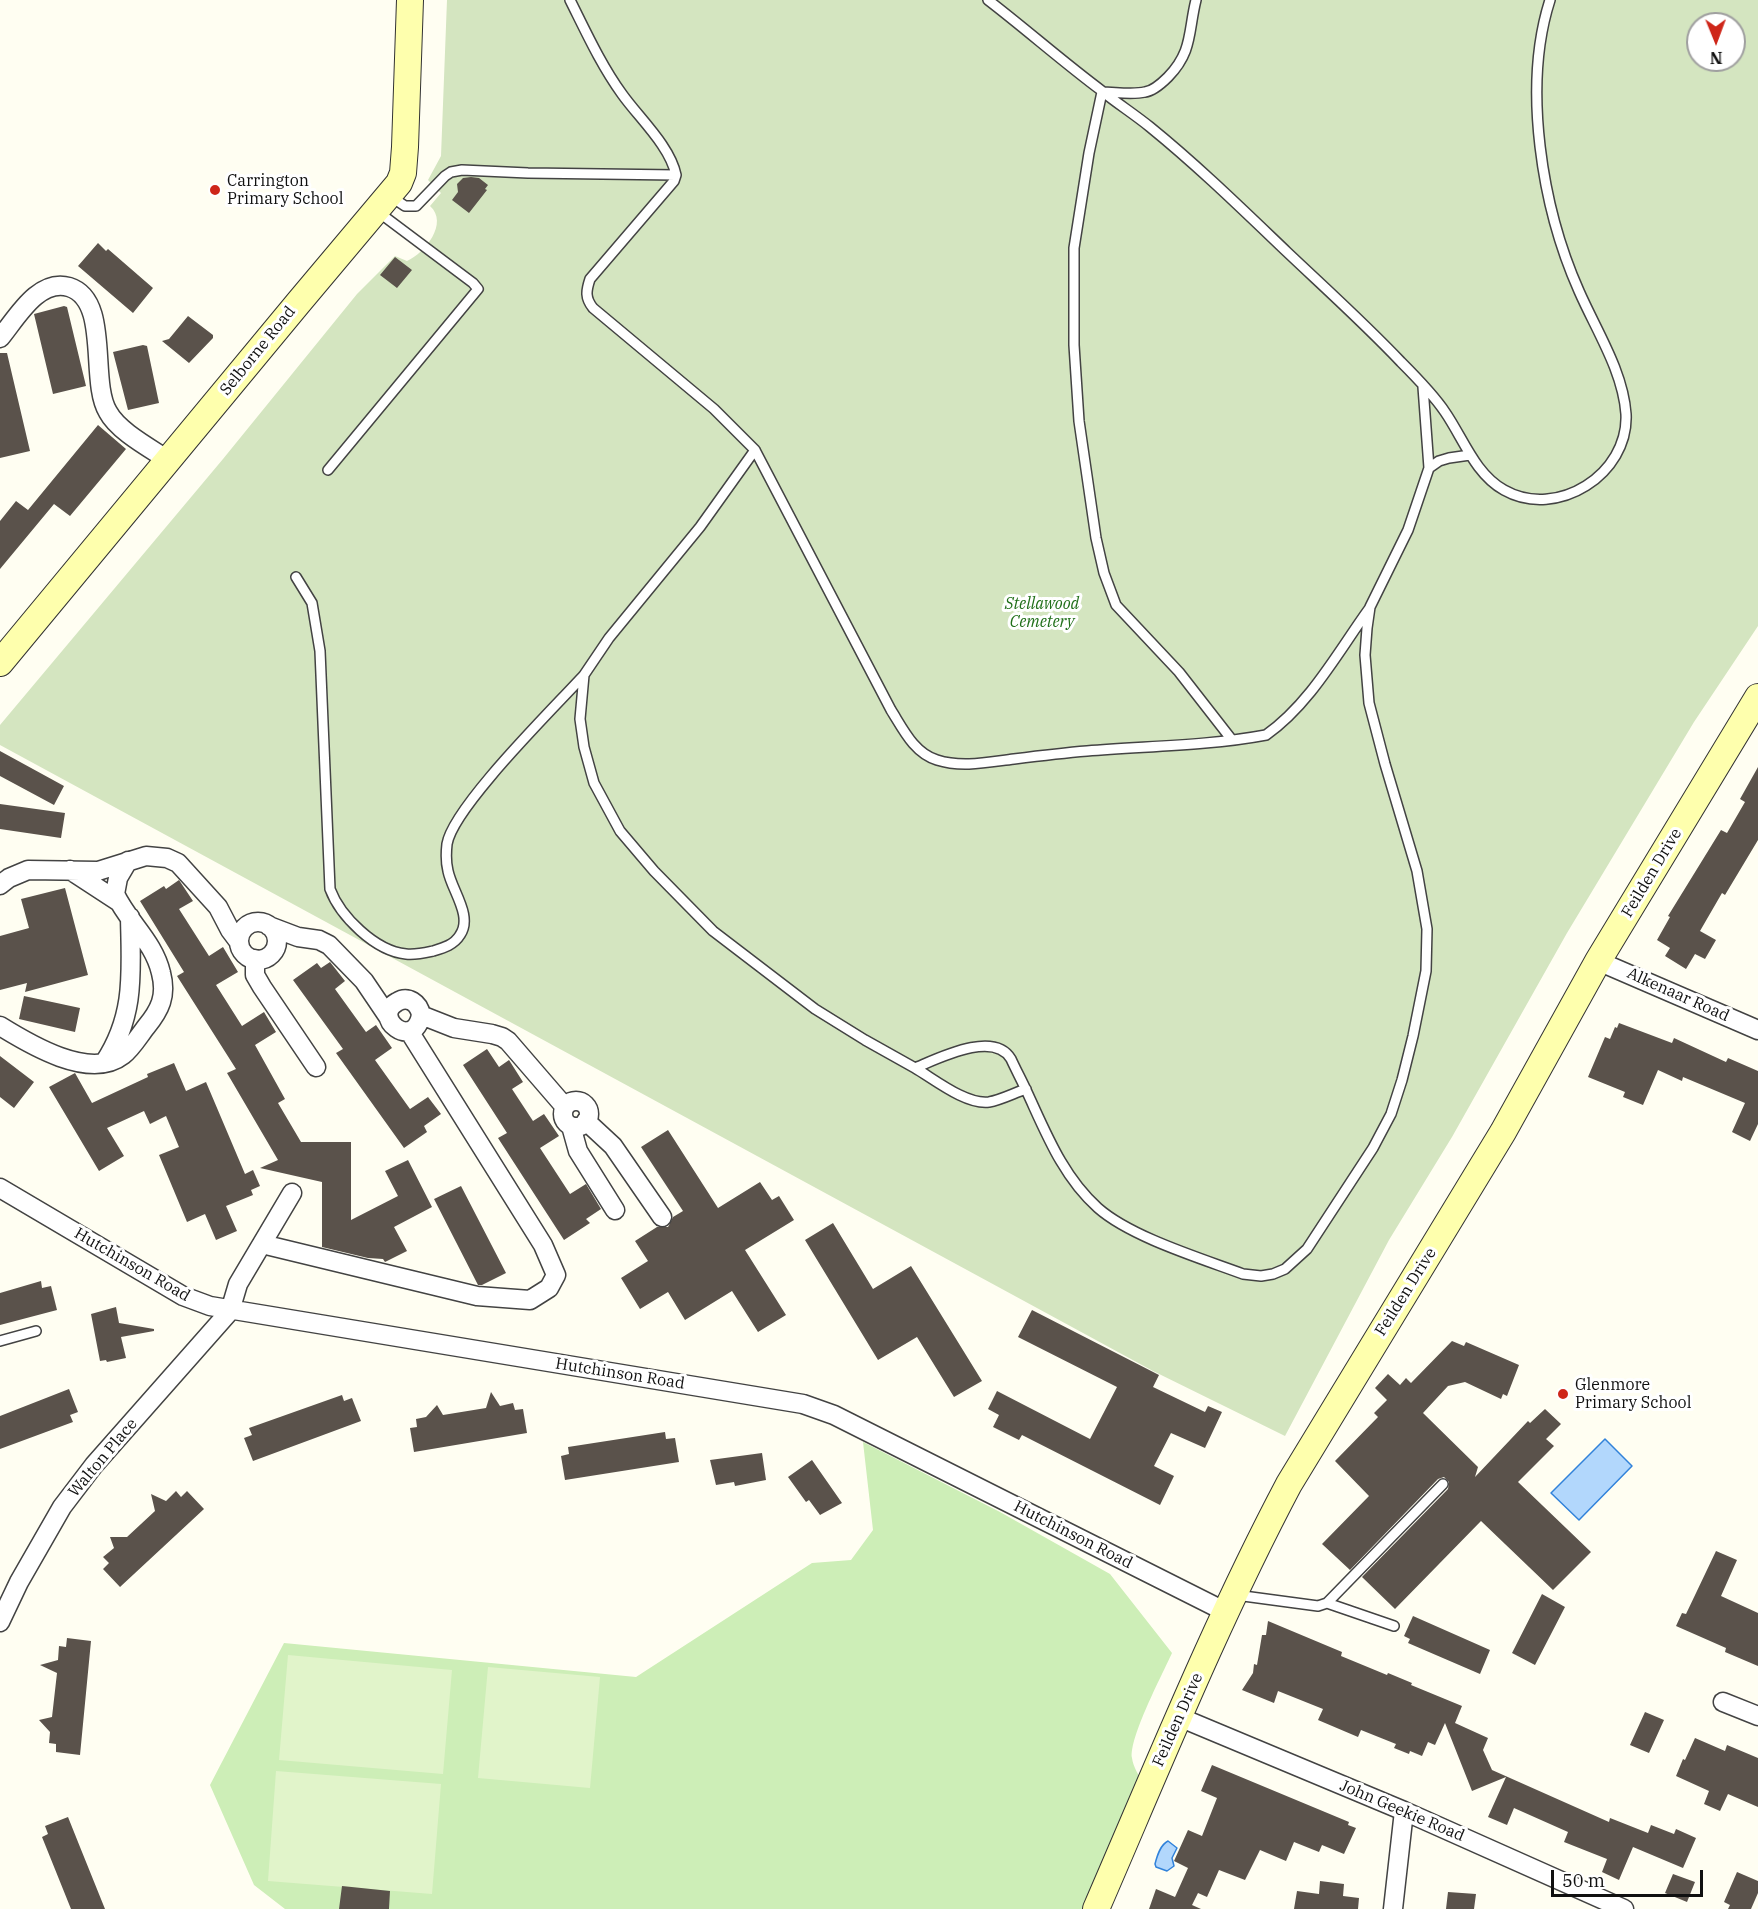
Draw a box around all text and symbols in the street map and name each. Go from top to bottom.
north arrow [1686,12,1746,72]
text: N [1710,48,1723,68]
place label: Carrington Primary School [227,171,343,209]
marker: Carrington Primary School [208,183,222,197]
street label: Selborne Road [216,302,300,400]
park label: Stellawood Cemetery [1005,594,1079,632]
street label: Feilden Drive [1618,825,1686,921]
street label: Alkenaar Road [1624,964,1732,1026]
street label: Hutchinson Road [71,1224,193,1306]
street label: Feilden Drive [1371,1244,1441,1340]
street label: Hutchinson Road [554,1354,686,1394]
place label: Glenmore Primary School [1575,1375,1691,1413]
marker: Glenmore Primary School [1556,1387,1570,1401]
street label: Walton Place [65,1415,141,1501]
street label: Hutchinson Road [1010,1497,1136,1573]
street label: Feilden Drive [1149,1670,1207,1770]
street label: John Geekie Road [1337,1776,1467,1846]
scale bar [1554,1858,1706,1896]
text: 50 m [1562,1869,1605,1892]

